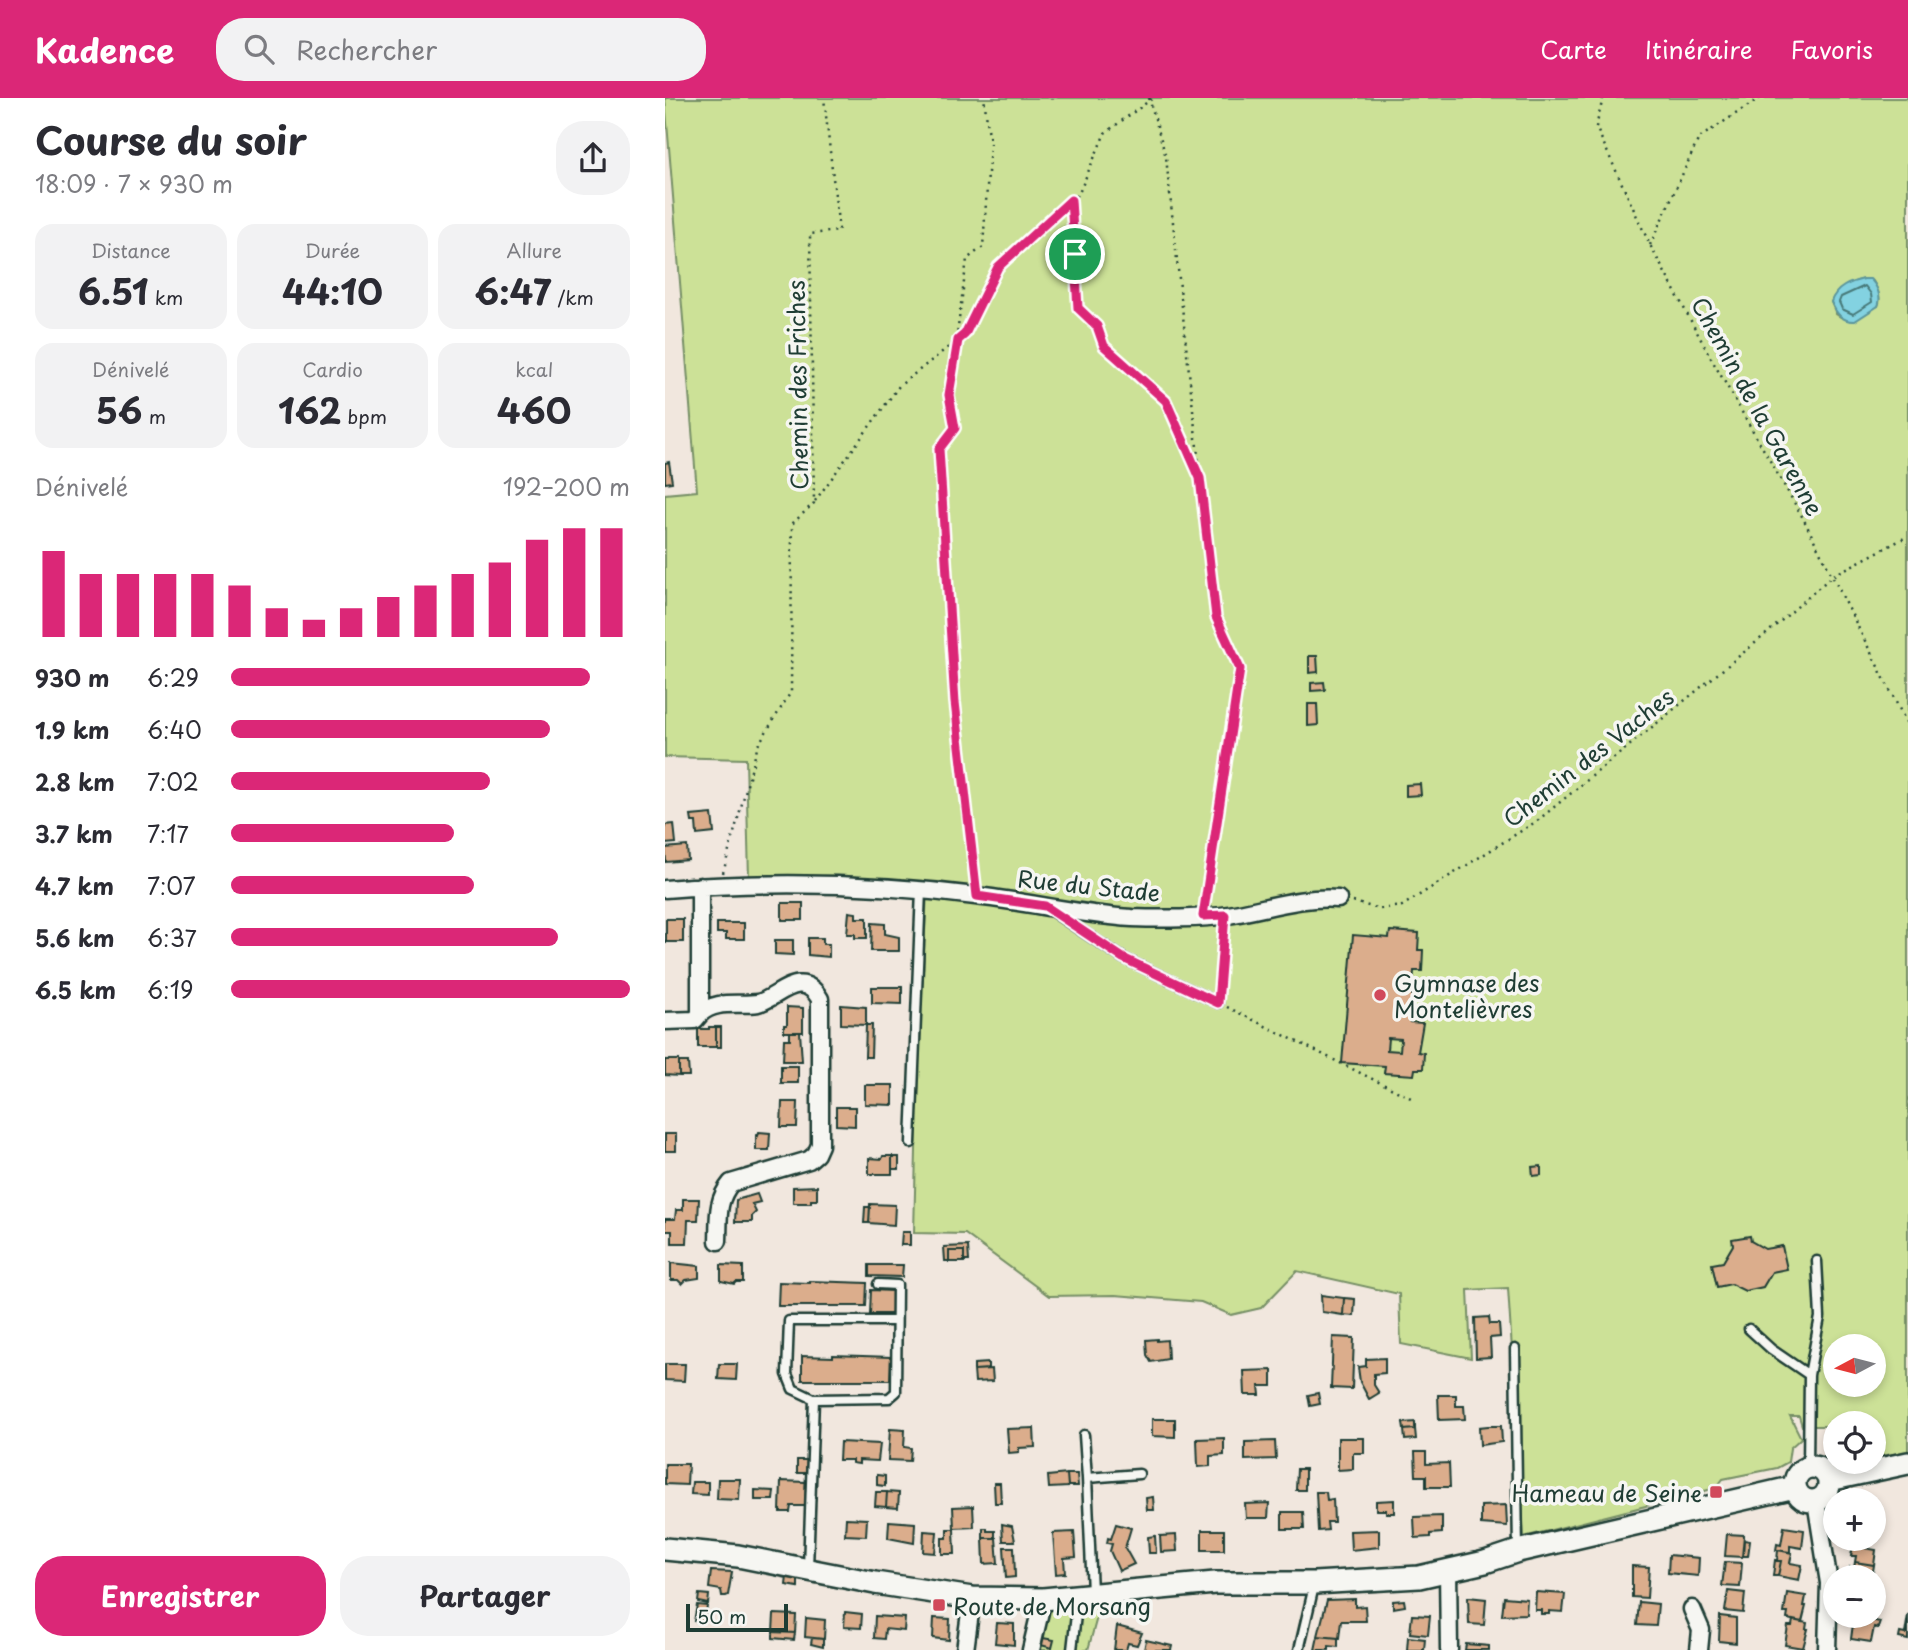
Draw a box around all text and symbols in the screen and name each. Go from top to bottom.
search box [216,18,706,81]
text: Kadence [35,24,174,74]
icon: search [240,30,278,68]
text: Rechercher [296,30,437,69]
text: Carte [1540,31,1607,67]
text: Itinéraire [1645,31,1753,67]
text: Favoris [1791,31,1873,67]
text: Course du soir [35,111,307,168]
button: share [556,121,630,195]
text: 18:09 · 7 × 930 m [35,166,233,201]
pin [1045,224,1105,284]
icon: arrive [1056,235,1094,273]
text: Distance [91,236,171,264]
text: Durée [305,236,360,264]
text: Allure [507,236,562,264]
text: 6.51 [78,264,149,317]
text: 44:10 [282,264,383,317]
text: 6:47 [475,264,551,317]
street label: Chemin des Friches [778,280,816,490]
text: km [149,283,183,311]
text: /km [551,283,594,311]
street label: Chemin de la Garenne [1683,290,1833,522]
text: Dénivelé [92,355,169,383]
text: Cardio [302,355,363,383]
text: kcal [515,355,553,383]
text: 56 [96,383,143,436]
text: 162 [278,383,341,436]
text: 460 [497,383,572,436]
text: m [143,402,166,430]
text: bpm [341,402,387,430]
text: Dénivelé [35,469,128,504]
text: 192–200 m [503,469,630,504]
text: 930 m [35,660,110,695]
text: 6:29 [147,660,199,695]
street label: Chemin des Vaches [1495,679,1681,835]
text: 1.9 km [35,712,109,747]
text: 6:40 [147,712,202,747]
text: 2.8 km [35,764,115,799]
text: 7:02 [147,764,199,799]
text: 3.7 km [35,816,113,851]
text: 7:17 [147,816,189,851]
street label: Rue du Stade [1016,860,1162,910]
text: 4.7 km [35,868,114,903]
text: 7:07 [147,868,196,903]
text: 5.6 km [35,920,114,955]
text: 6:37 [147,920,197,955]
place label: Gymnase des Montelièvres [1394,965,1540,1026]
text: 6.5 km [35,972,116,1007]
text: 6:19 [147,972,193,1007]
marker: Gymnase des Montelièvres [1372,987,1388,1003]
north arrow [1823,1334,1887,1396]
map controls [1823,1334,1886,1628]
button: locate [1823,1411,1886,1474]
place label: Hameau de Seine [1511,1475,1702,1510]
marker: Hameau de Seine [1708,1484,1724,1500]
button: + [1823,1488,1886,1551]
button: Enregistrer [35,1556,326,1636]
button: Partager [340,1556,630,1636]
button: − [1823,1565,1886,1628]
place label: Route de Morsang [953,1588,1151,1623]
marker: Route de Morsang [931,1597,947,1613]
scale bar [686,1601,787,1633]
text: 50 m [697,1602,746,1630]

